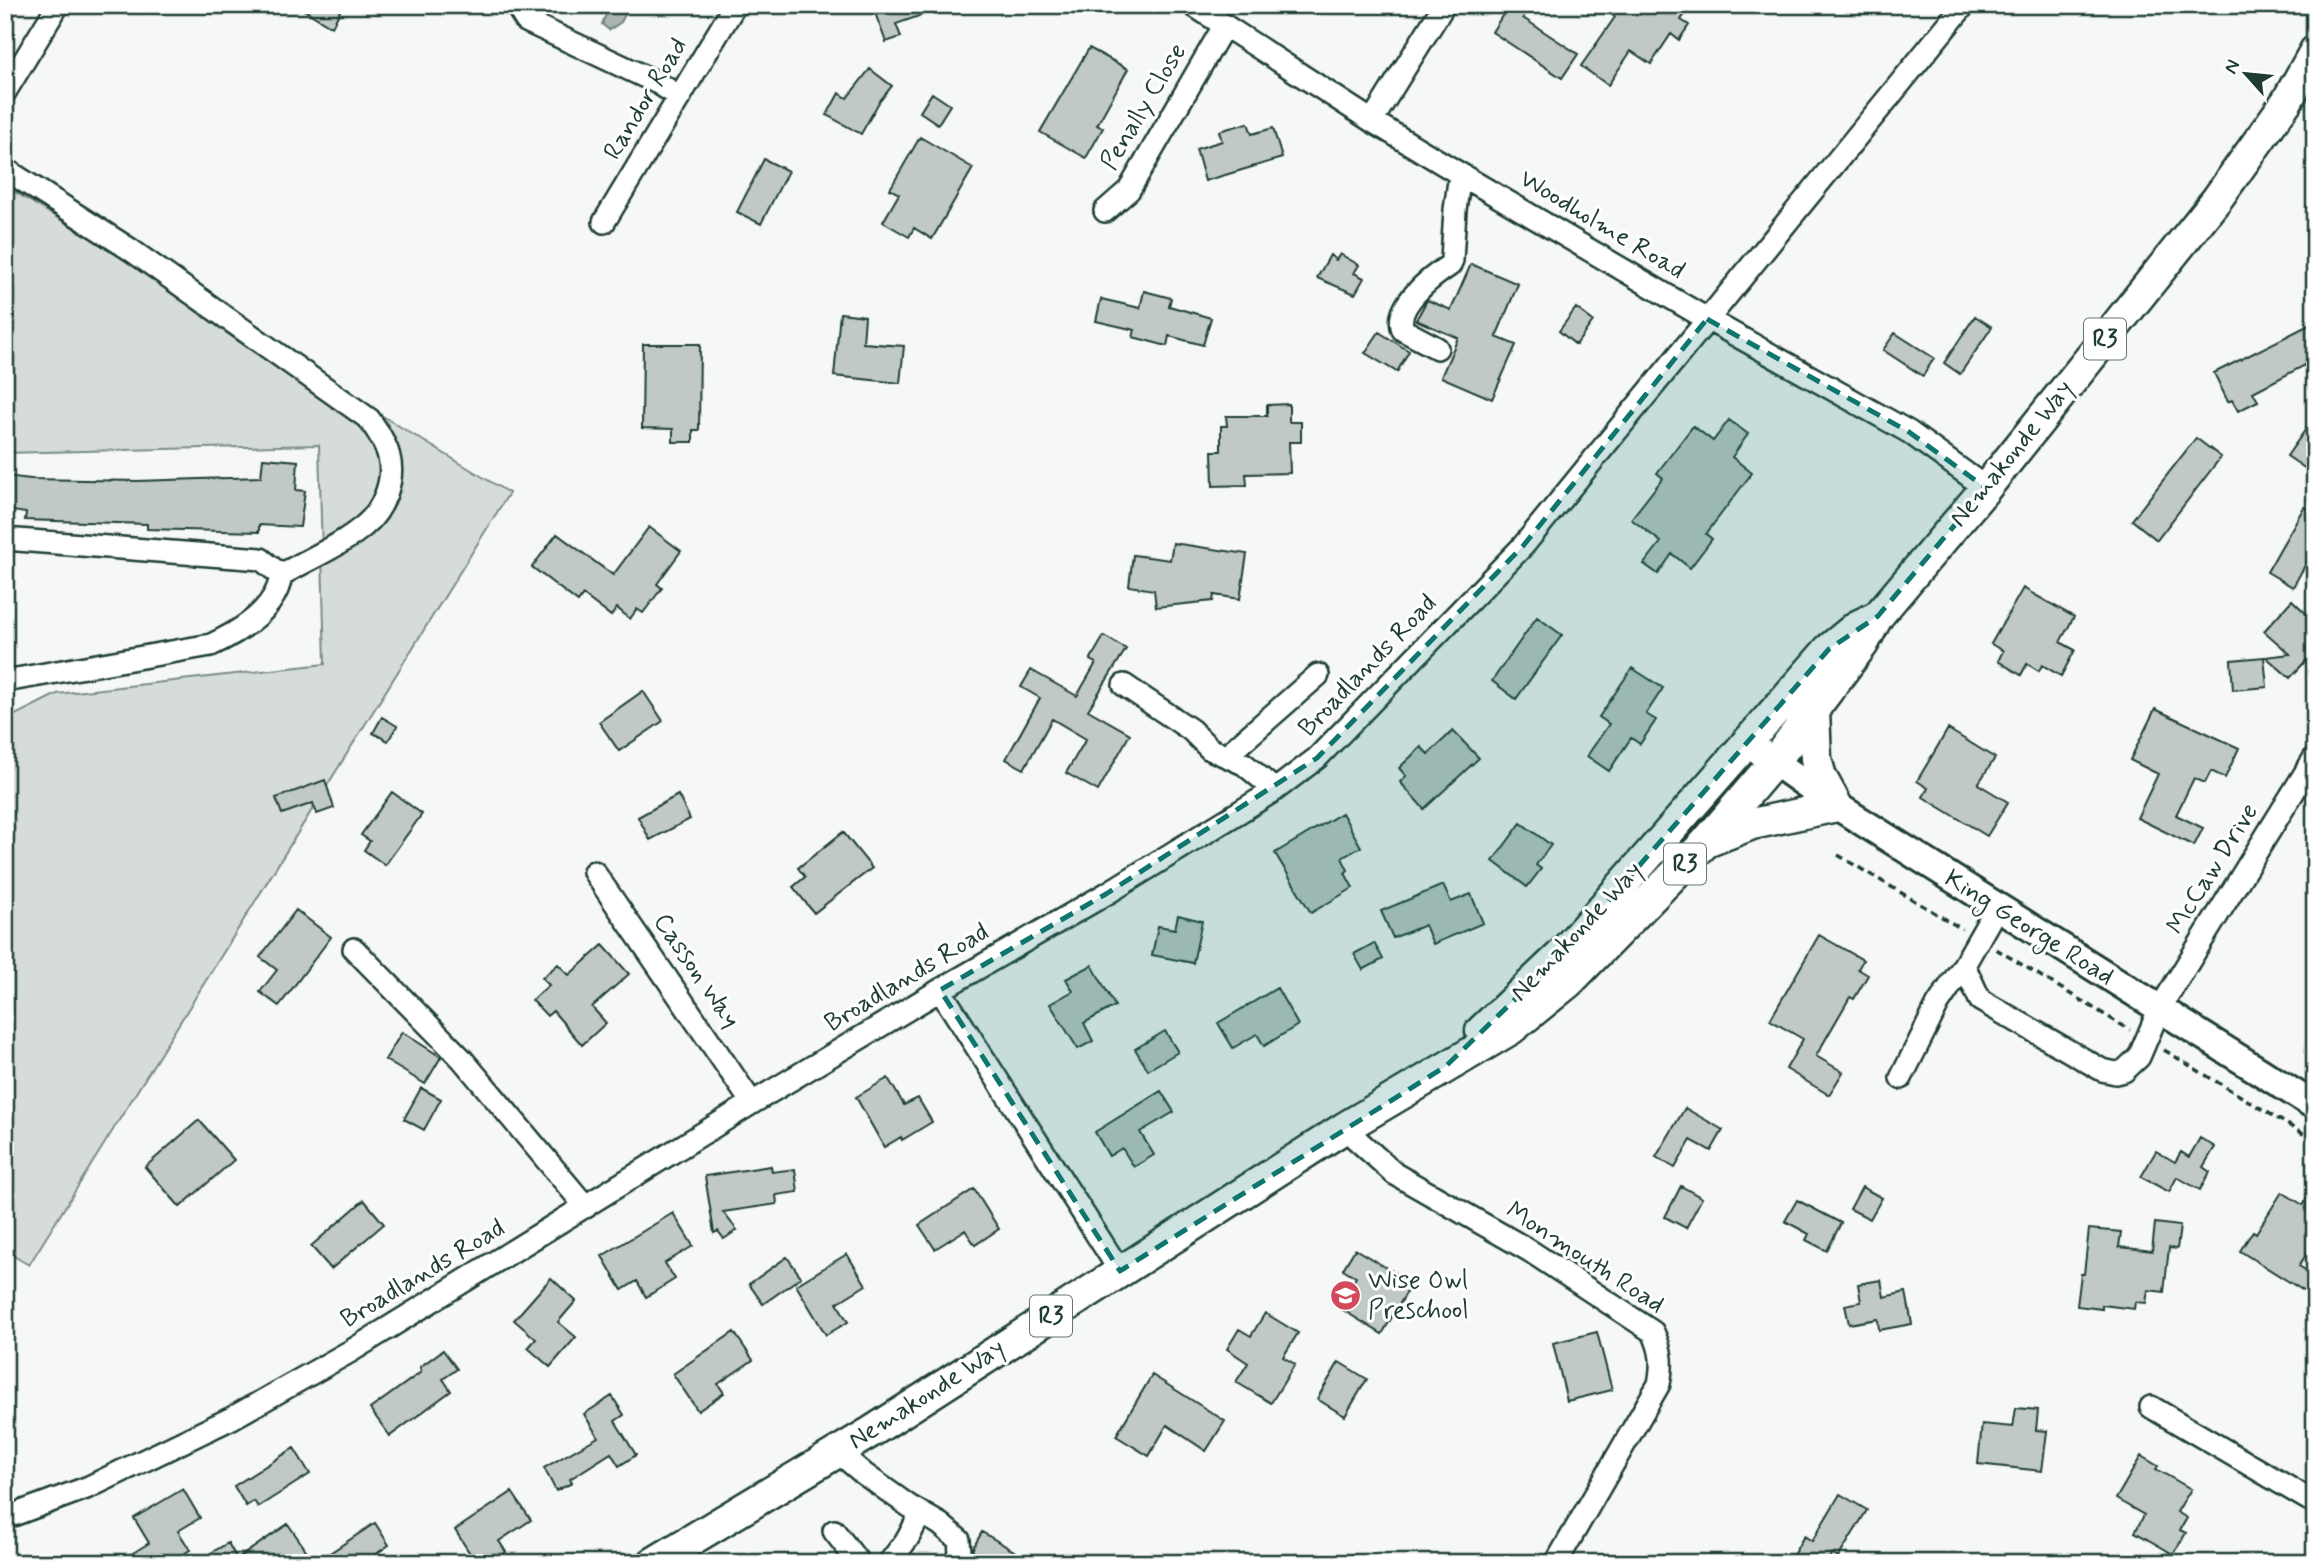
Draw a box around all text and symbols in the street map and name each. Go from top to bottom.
street label: Randor Road [596,32,696,166]
street label: Penally Close [1093,37,1195,177]
north arrow [2212,38,2282,108]
text: N [2218,56,2246,78]
street label: Woodholme Road [1513,162,1691,288]
road number: R3 [2084,318,2126,360]
street label: Nemakonde Way [1942,373,2082,535]
street label: Broadlands Road [1291,587,1445,745]
street label: McCaw Drive [2159,797,2267,941]
road number: R3 [1664,844,1706,884]
street label: Nemakonde Way [1503,855,1651,1009]
street label: King George Road [1937,862,2120,996]
street label: Casson Way [645,907,747,1035]
street label: Broadlands Road [819,916,995,1040]
street label: Monmouth Road [1499,1194,1671,1322]
street label: Broadlands Road [335,1212,511,1336]
place label: Wise Owl Preschool [1368,1264,1469,1328]
school or university icon: Wise Owl Preschool [1328,1279,1362,1313]
road number: R3 [1030,1296,1072,1336]
street label: Nemakonde Way [842,1332,1012,1458]

